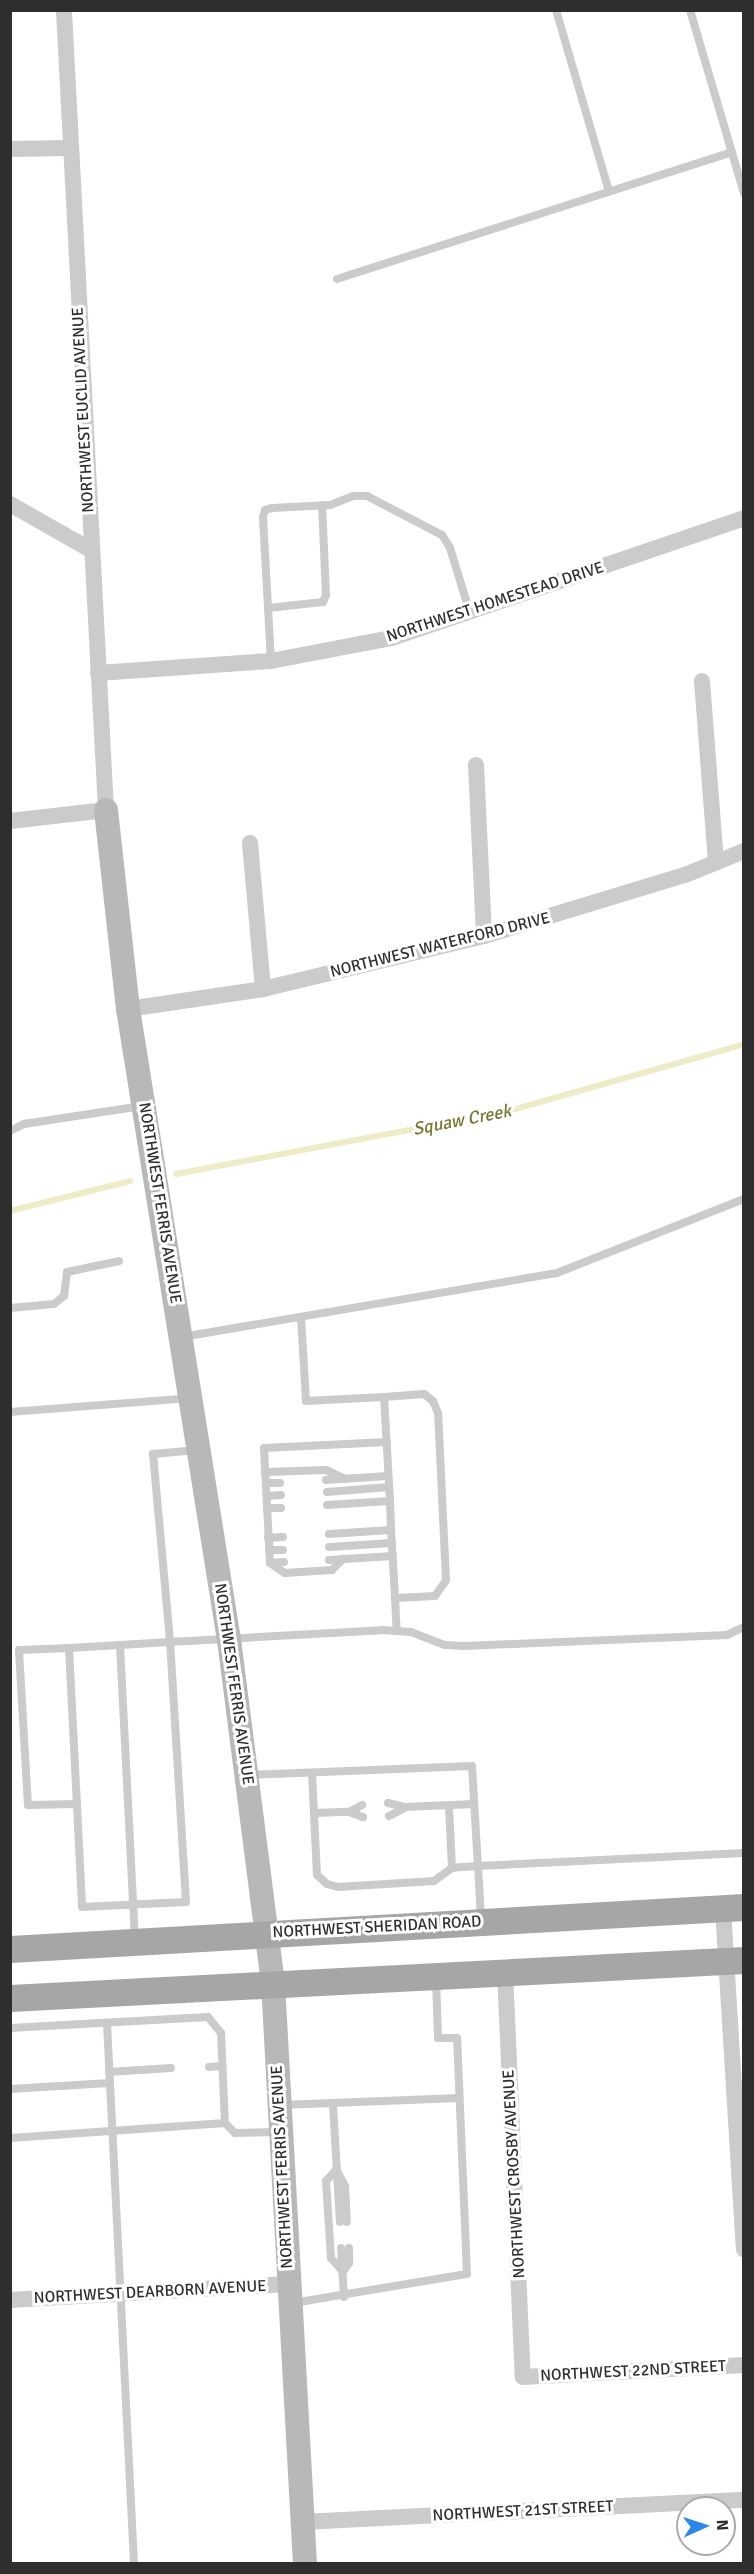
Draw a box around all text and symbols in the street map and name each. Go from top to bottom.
street label: NORTHWEST EUCLID AVENUE [68,307,98,513]
street label: NORTHWEST HOMESTEAD DRIVE [384,558,606,646]
street label: NORTHWEST WATERFORD DRIVE [328,908,552,982]
water label: Squaw Creek [411,1100,513,1140]
street label: NORTHWEST FERRIS AVENUE [135,1101,185,1305]
street label: NORTHWEST FERRIS AVENUE [210,1582,258,1786]
street label: NORTHWEST SHERIDAN ROAD [272,1912,482,1942]
street label: NORTHWEST FERRIS AVENUE [267,2065,297,2269]
street label: NORTHWEST CROSBY AVENUE [499,2069,529,2279]
street label: NORTHWEST DEARBORN AVENUE [33,2276,267,2308]
street label: NORTHWEST 22ND STREET [540,2357,726,2385]
north arrow [676,2496,736,2556]
street label: NORTHWEST 21ST STREET [432,2497,614,2525]
text: N [712,2519,732,2531]

